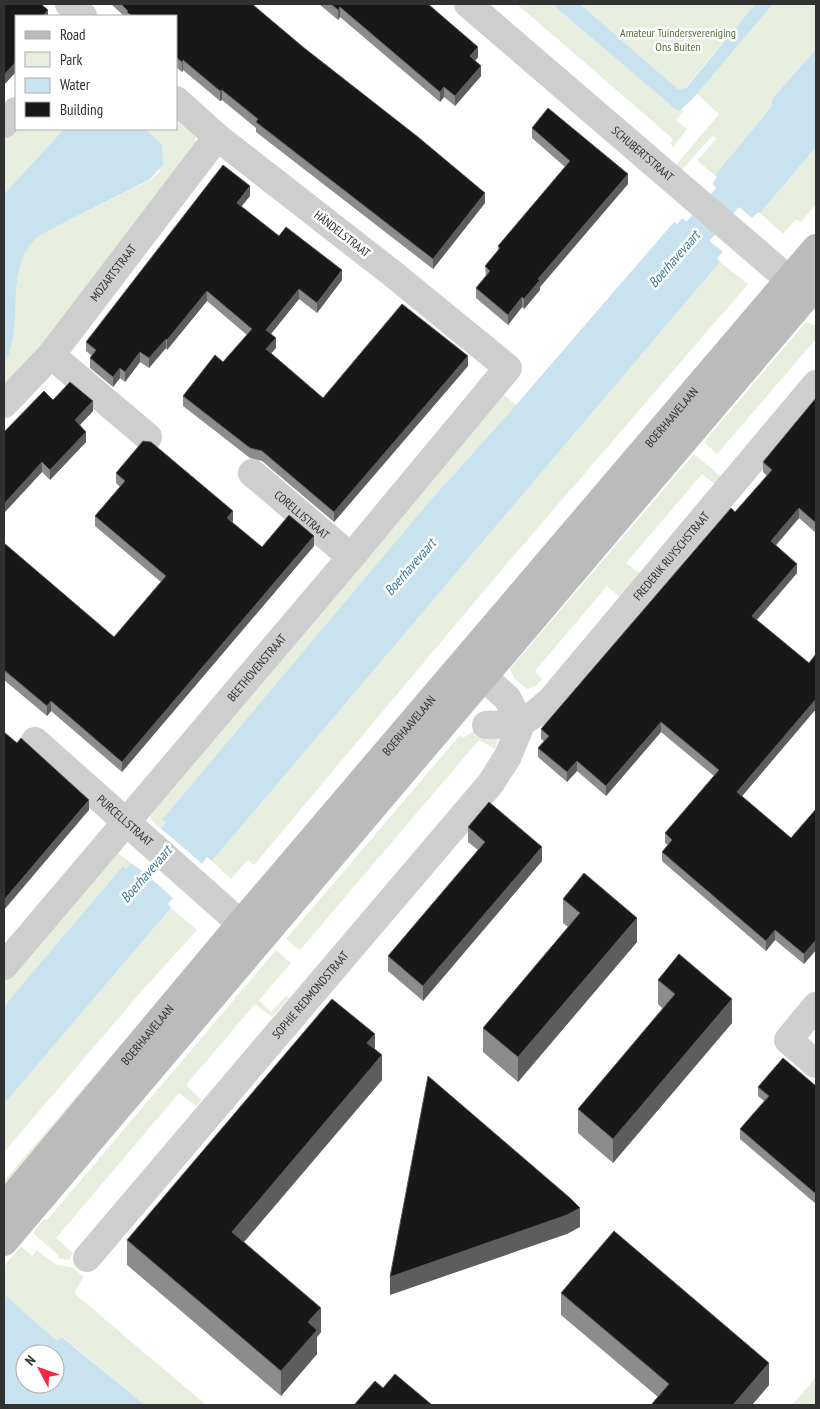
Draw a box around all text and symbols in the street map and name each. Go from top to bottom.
legend [15,15,178,130]
text: Road [60,25,86,44]
park label: Amateur Tuindersvereniging Ons Buiten [620,25,736,54]
text: Park [60,50,82,69]
text: Water [60,75,91,94]
text: Building [60,100,103,119]
street label: SCHUBERTSTRAAT [609,123,677,185]
street label: HÄNDELSTRAAT [311,207,374,261]
water label: Boerhavevaart [644,225,705,291]
street label: MOZARTSTRAAT [87,241,140,304]
street label: BOERHAAVELAAN [642,384,701,450]
street label: CORELLISTRAAT [271,487,333,543]
street label: FREDERIK RUYSCHSTRAAT [630,508,713,603]
water label: Boerhavevaart [380,533,441,599]
street label: BEETHOVENSTRAAT [224,630,290,704]
street label: BOERHAAVELAAN [379,692,438,759]
street label: PURCELLSTRAAT [94,792,157,850]
water label: Boerhavevaart [116,840,177,906]
street label: SOPHIE REDMONDSTRAAT [269,947,352,1042]
street label: BOERHAAVELAAN [118,1001,177,1068]
north arrow [15,1344,65,1394]
text: N [21,1352,39,1369]

